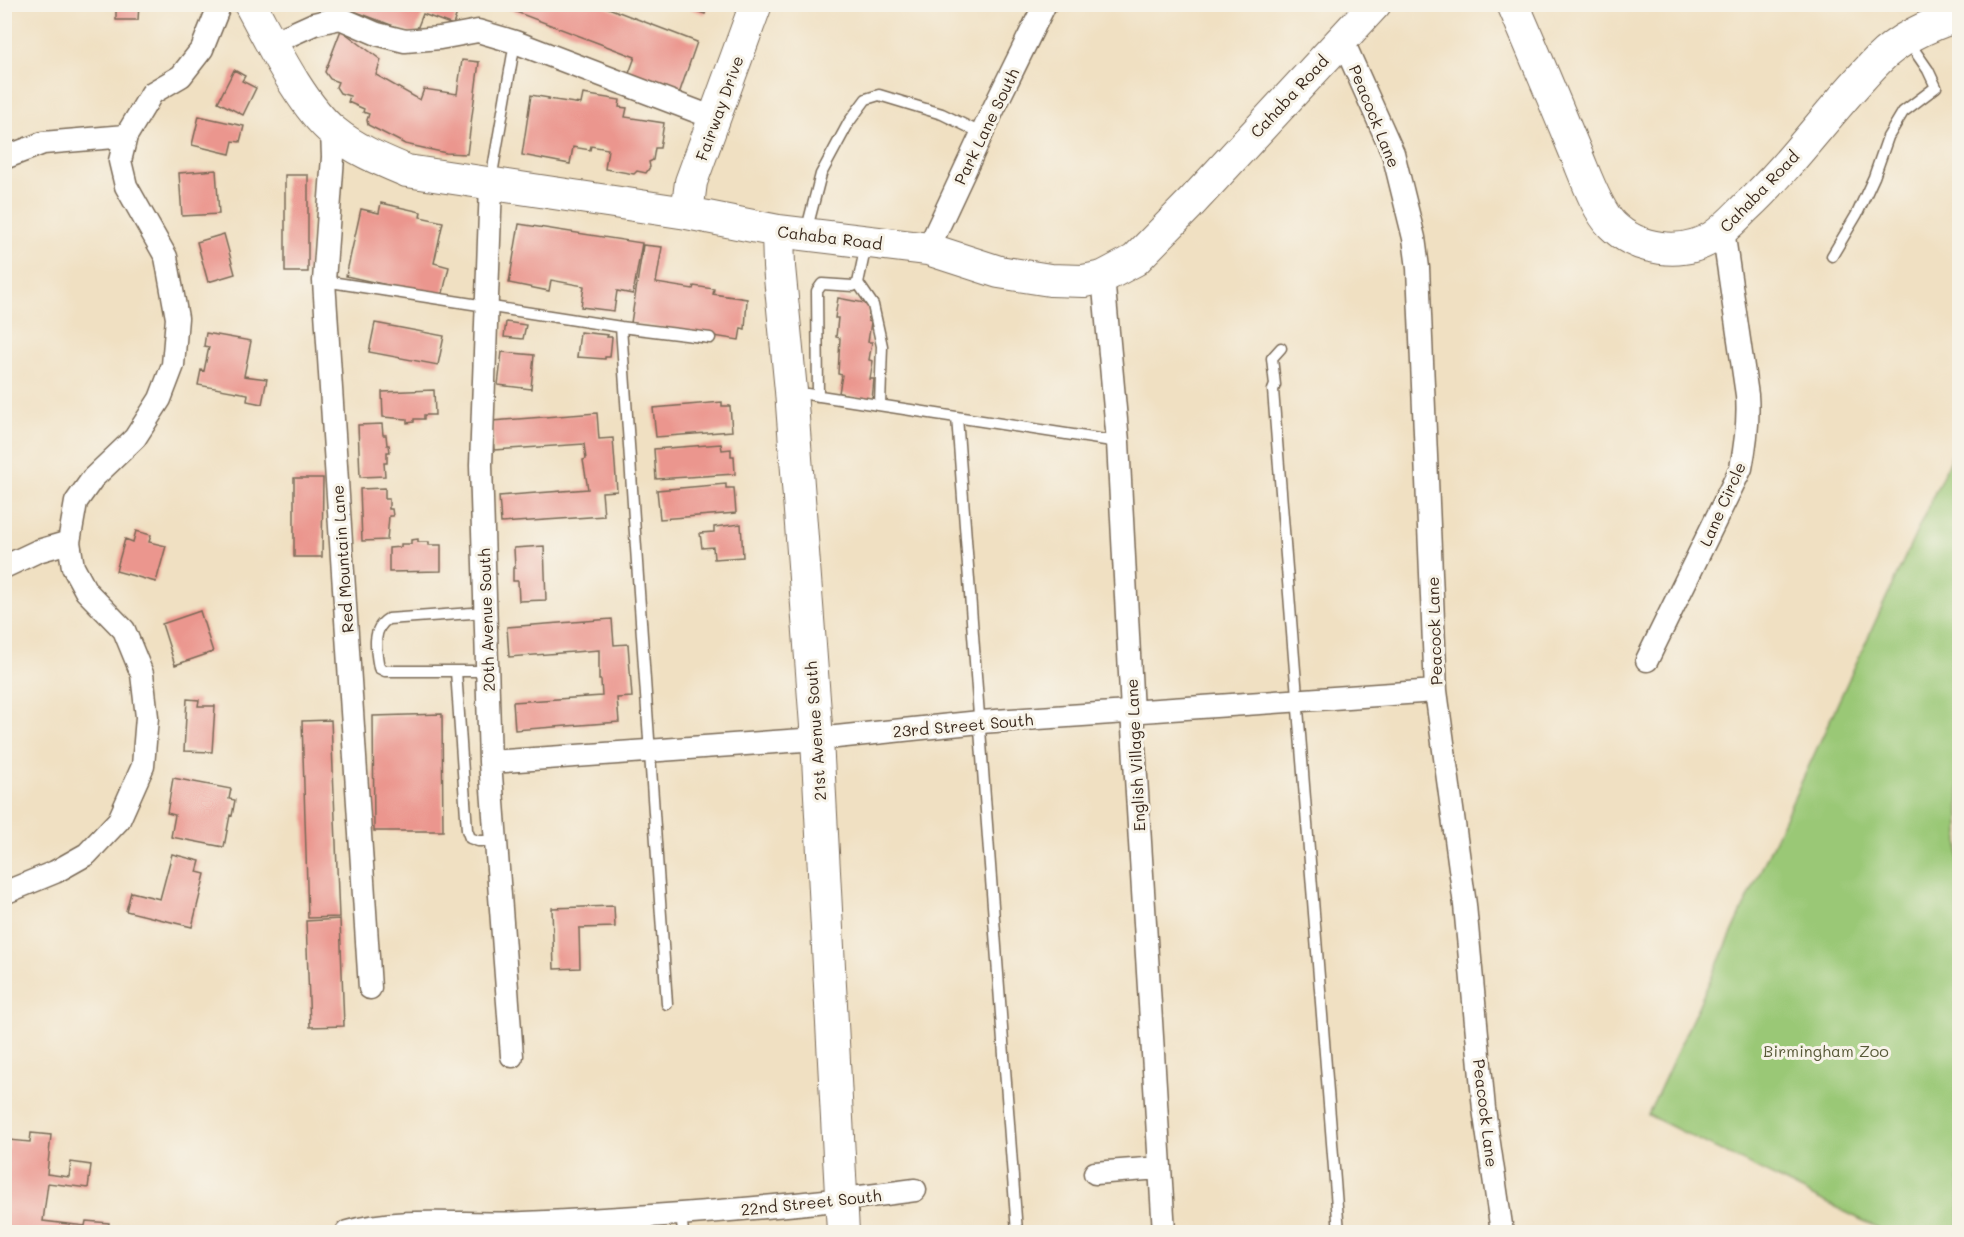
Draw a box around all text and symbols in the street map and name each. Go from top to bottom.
street label: Cahaba Road [1245,50,1333,142]
street label: Fairway Drive [690,53,748,163]
street label: Peacock Lane [1345,62,1405,170]
street label: Park Lane South [949,64,1023,188]
street label: Cahaba Road [1715,146,1803,236]
street label: Cahaba Road [776,220,884,254]
street label: Lane Circle [1694,459,1750,549]
street label: Red Mountain Lane [326,484,358,634]
street label: 20th Avenue South [473,548,499,692]
street label: Peacock Lane [1422,576,1446,686]
street label: 21st Avenue South [800,661,830,801]
street label: English Village Lane [1121,678,1149,832]
street label: 23rd Street South [892,708,1034,742]
park label: Birmingham Zoo [1763,1040,1889,1061]
street label: Peacock Lane [1469,1058,1503,1168]
street label: 22nd Street South [740,1184,882,1220]

